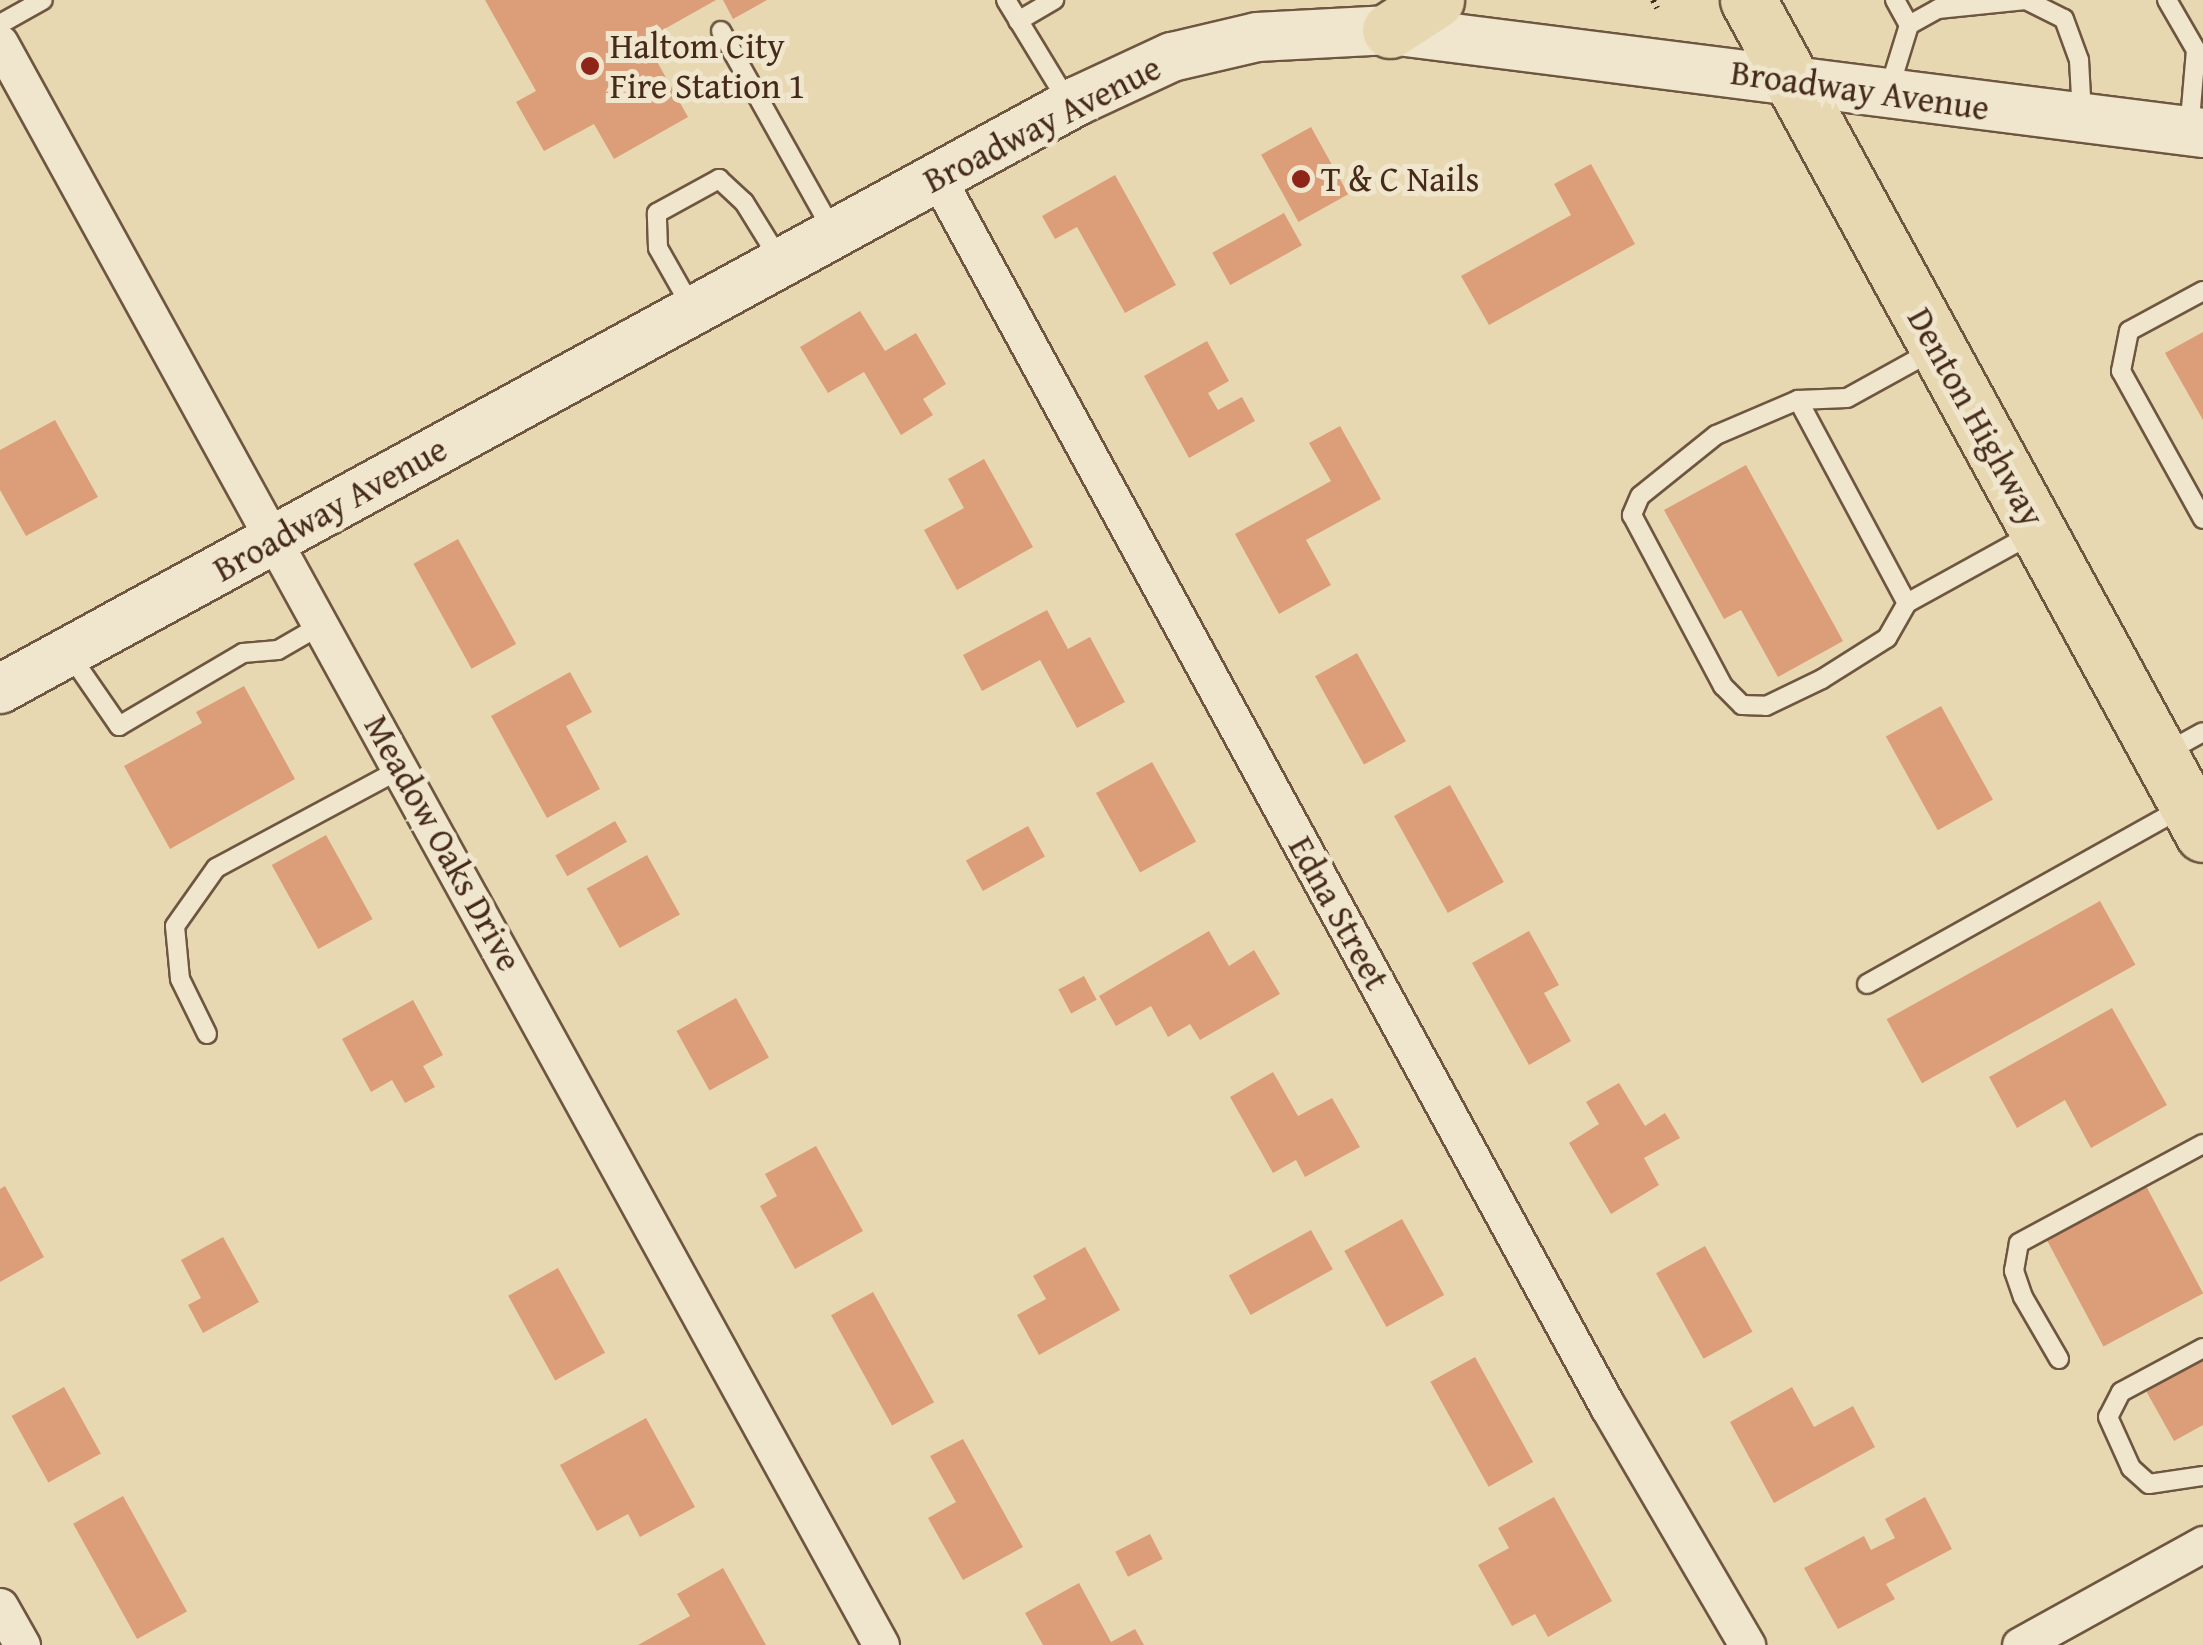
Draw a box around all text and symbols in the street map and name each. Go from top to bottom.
place label: Haltom City Fire Station 1 [610,25,805,107]
street label: Broadway Avenue [916,46,1168,202]
street label: Broadway Avenue [1728,51,1992,129]
marker: Haltom City Fire Station 1 [579,55,601,77]
place label: T & C Nails [1321,158,1479,200]
marker: T & C Nails [1290,168,1312,190]
street label: Denton Highway [1899,300,2053,534]
street label: Broadway Avenue [206,428,454,590]
street label: Meadow Oaks Drive [355,708,531,978]
street label: Edna Street [1280,829,1398,997]

